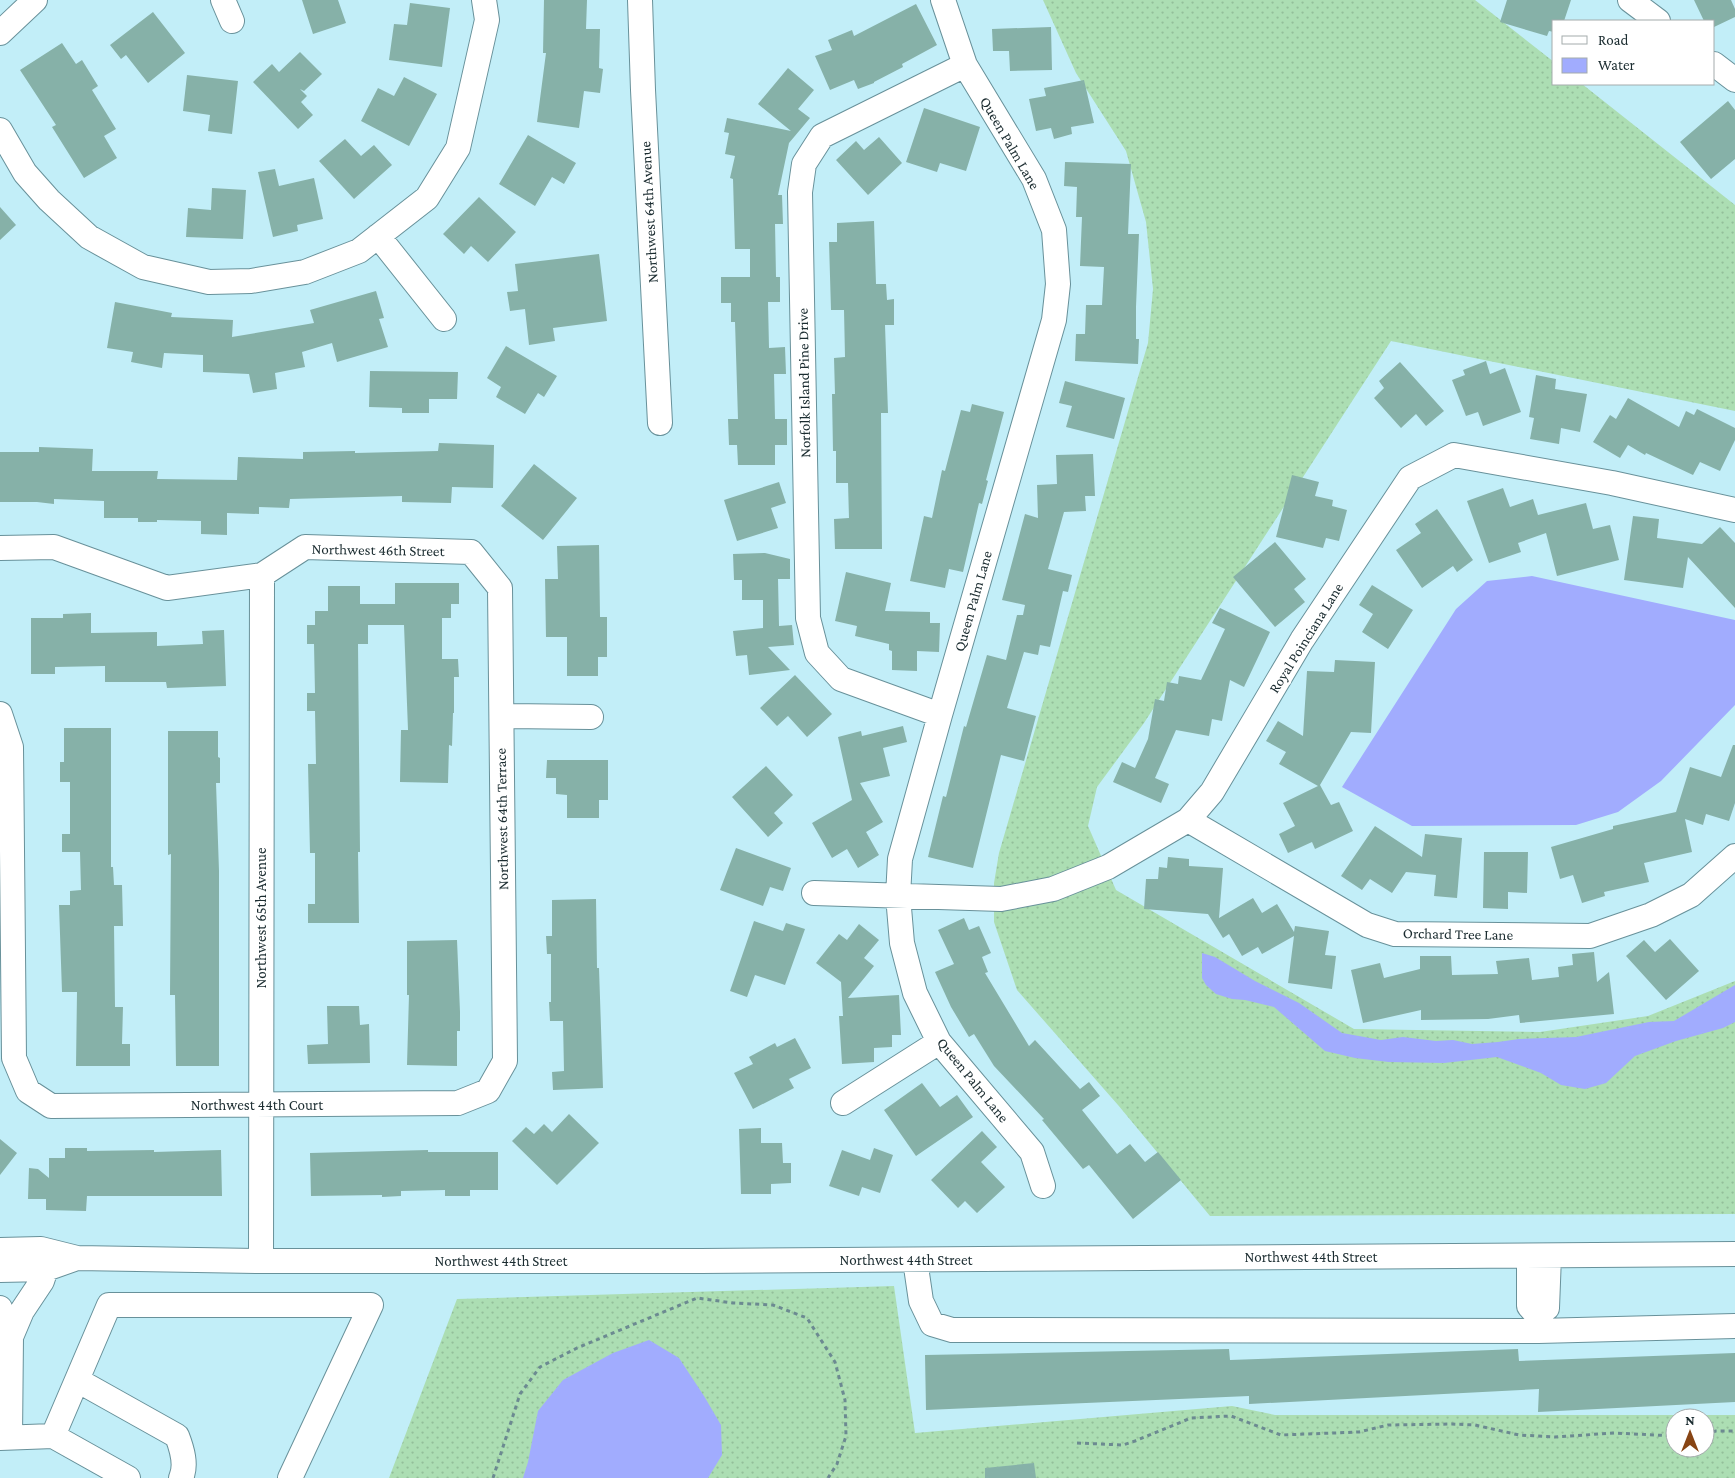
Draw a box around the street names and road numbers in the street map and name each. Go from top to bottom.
street label: Queen Palm Lane [977,94,1043,192]
street label: Northwest 64th Avenue [637,140,661,283]
street label: Norfolk Island Pine Drive [795,308,813,458]
street label: Northwest 46th Street [311,541,446,559]
street label: Queen Palm Lane [951,548,995,653]
street label: Royal Poinciana Lane [1266,580,1347,696]
street label: Northwest 64th Terrace [493,747,511,890]
street label: Northwest 65th Avenue [253,847,269,989]
street label: Orchard Tree Lane [1403,925,1514,943]
street label: Queen Palm Lane [934,1034,1012,1126]
street label: Northwest 44th Court [191,1097,324,1113]
street label: Northwest 44th Street [1245,1249,1379,1265]
street label: Northwest 44th Street [840,1252,974,1268]
street label: Northwest 44th Street [435,1253,569,1269]

